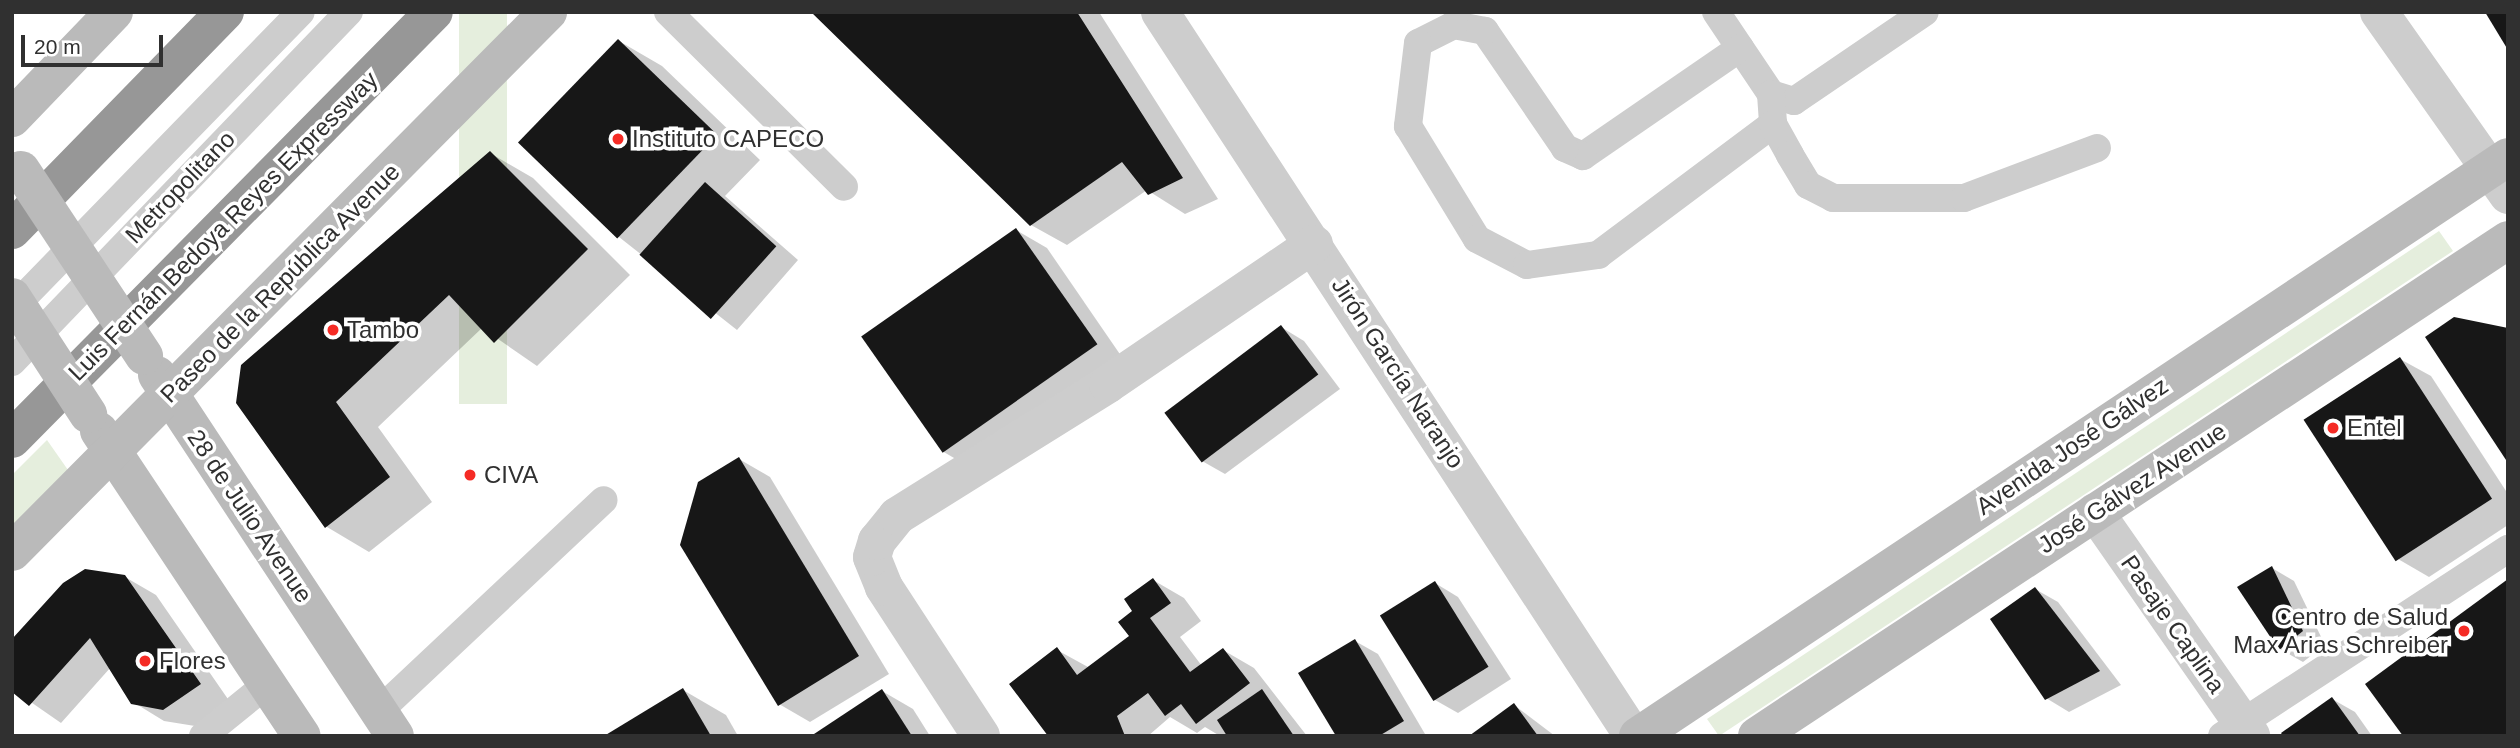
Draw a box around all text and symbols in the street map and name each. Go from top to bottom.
scale bar [24,21,166,65]
text: 20 m [34,35,81,58]
street label: Luis Fernán Bedoya Reyes Expressway [62,65,384,387]
street label: Metropolitano [119,125,241,249]
place label: Instituto CAPECO [632,125,824,153]
marker: Instituto CAPECO [610,131,626,147]
street label: Paseo de la República Avenue [154,157,406,409]
street label: Jirón García Naranjo [1326,272,1470,474]
place label: Tambo [347,316,419,344]
marker: Tambo [325,322,341,338]
street label: Avenida José Gálvez [1971,371,2173,521]
place label: Entel [2347,414,2402,442]
street label: José Gálvez Avenue [2032,416,2232,560]
marker: Entel [2325,420,2341,436]
street label: 28 de Julio Avenue [181,424,319,608]
place label: CIVA [484,461,538,489]
marker: CIVA [462,467,478,483]
street label: Pasaje Caplina [2115,550,2231,698]
place label: Centro de Salud Max Arias Schreiber [2232,603,2448,659]
marker: Centro de Salud Max Arias Schreiber [2454,621,2474,641]
place label: Flores [159,647,226,675]
marker: Flores [137,653,153,669]

